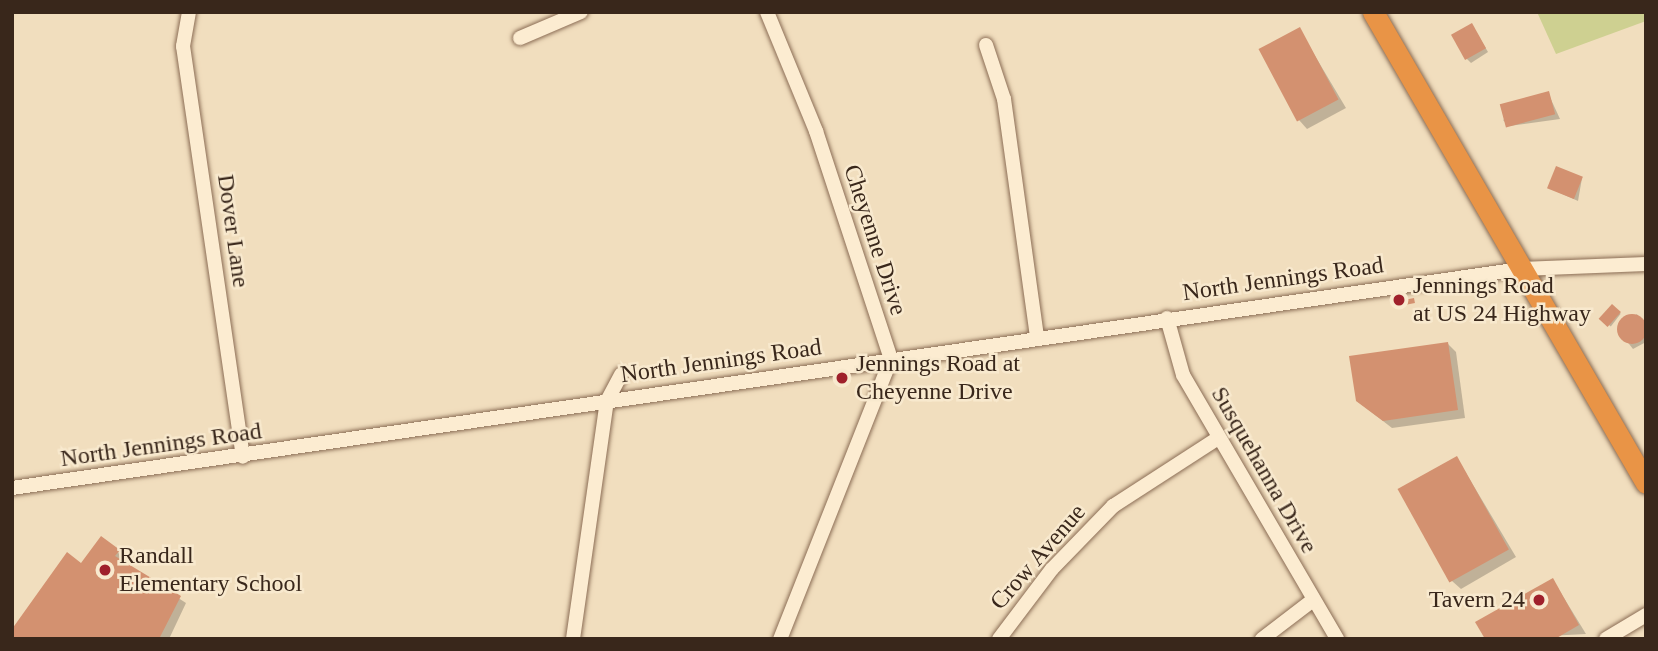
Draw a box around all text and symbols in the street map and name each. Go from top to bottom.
street label: Cheyenne Drive [837,161,913,319]
street label: Dover Lane [211,173,255,289]
street label: North Jennings Road [1181,251,1385,307]
place label: Jennings Road at US 24 Highway [1413,272,1591,328]
marker: Jennings Road at US 24 Highway [1391,292,1407,308]
street label: North Jennings Road [619,333,823,389]
place label: Jennings Road at Cheyenne Drive [856,350,1020,406]
marker: Jennings Road at Cheyenne Drive [834,370,850,386]
street label: Susquehanna Drive [1205,382,1323,558]
street label: North Jennings Road [59,417,263,473]
street label: Crow Avenue [984,498,1092,616]
place label: Randall Elementary School [119,542,302,598]
marker: Randall Elementary School [97,562,113,578]
place label: Tavern 24 [1429,586,1525,614]
marker: Tavern 24 [1531,592,1547,608]

